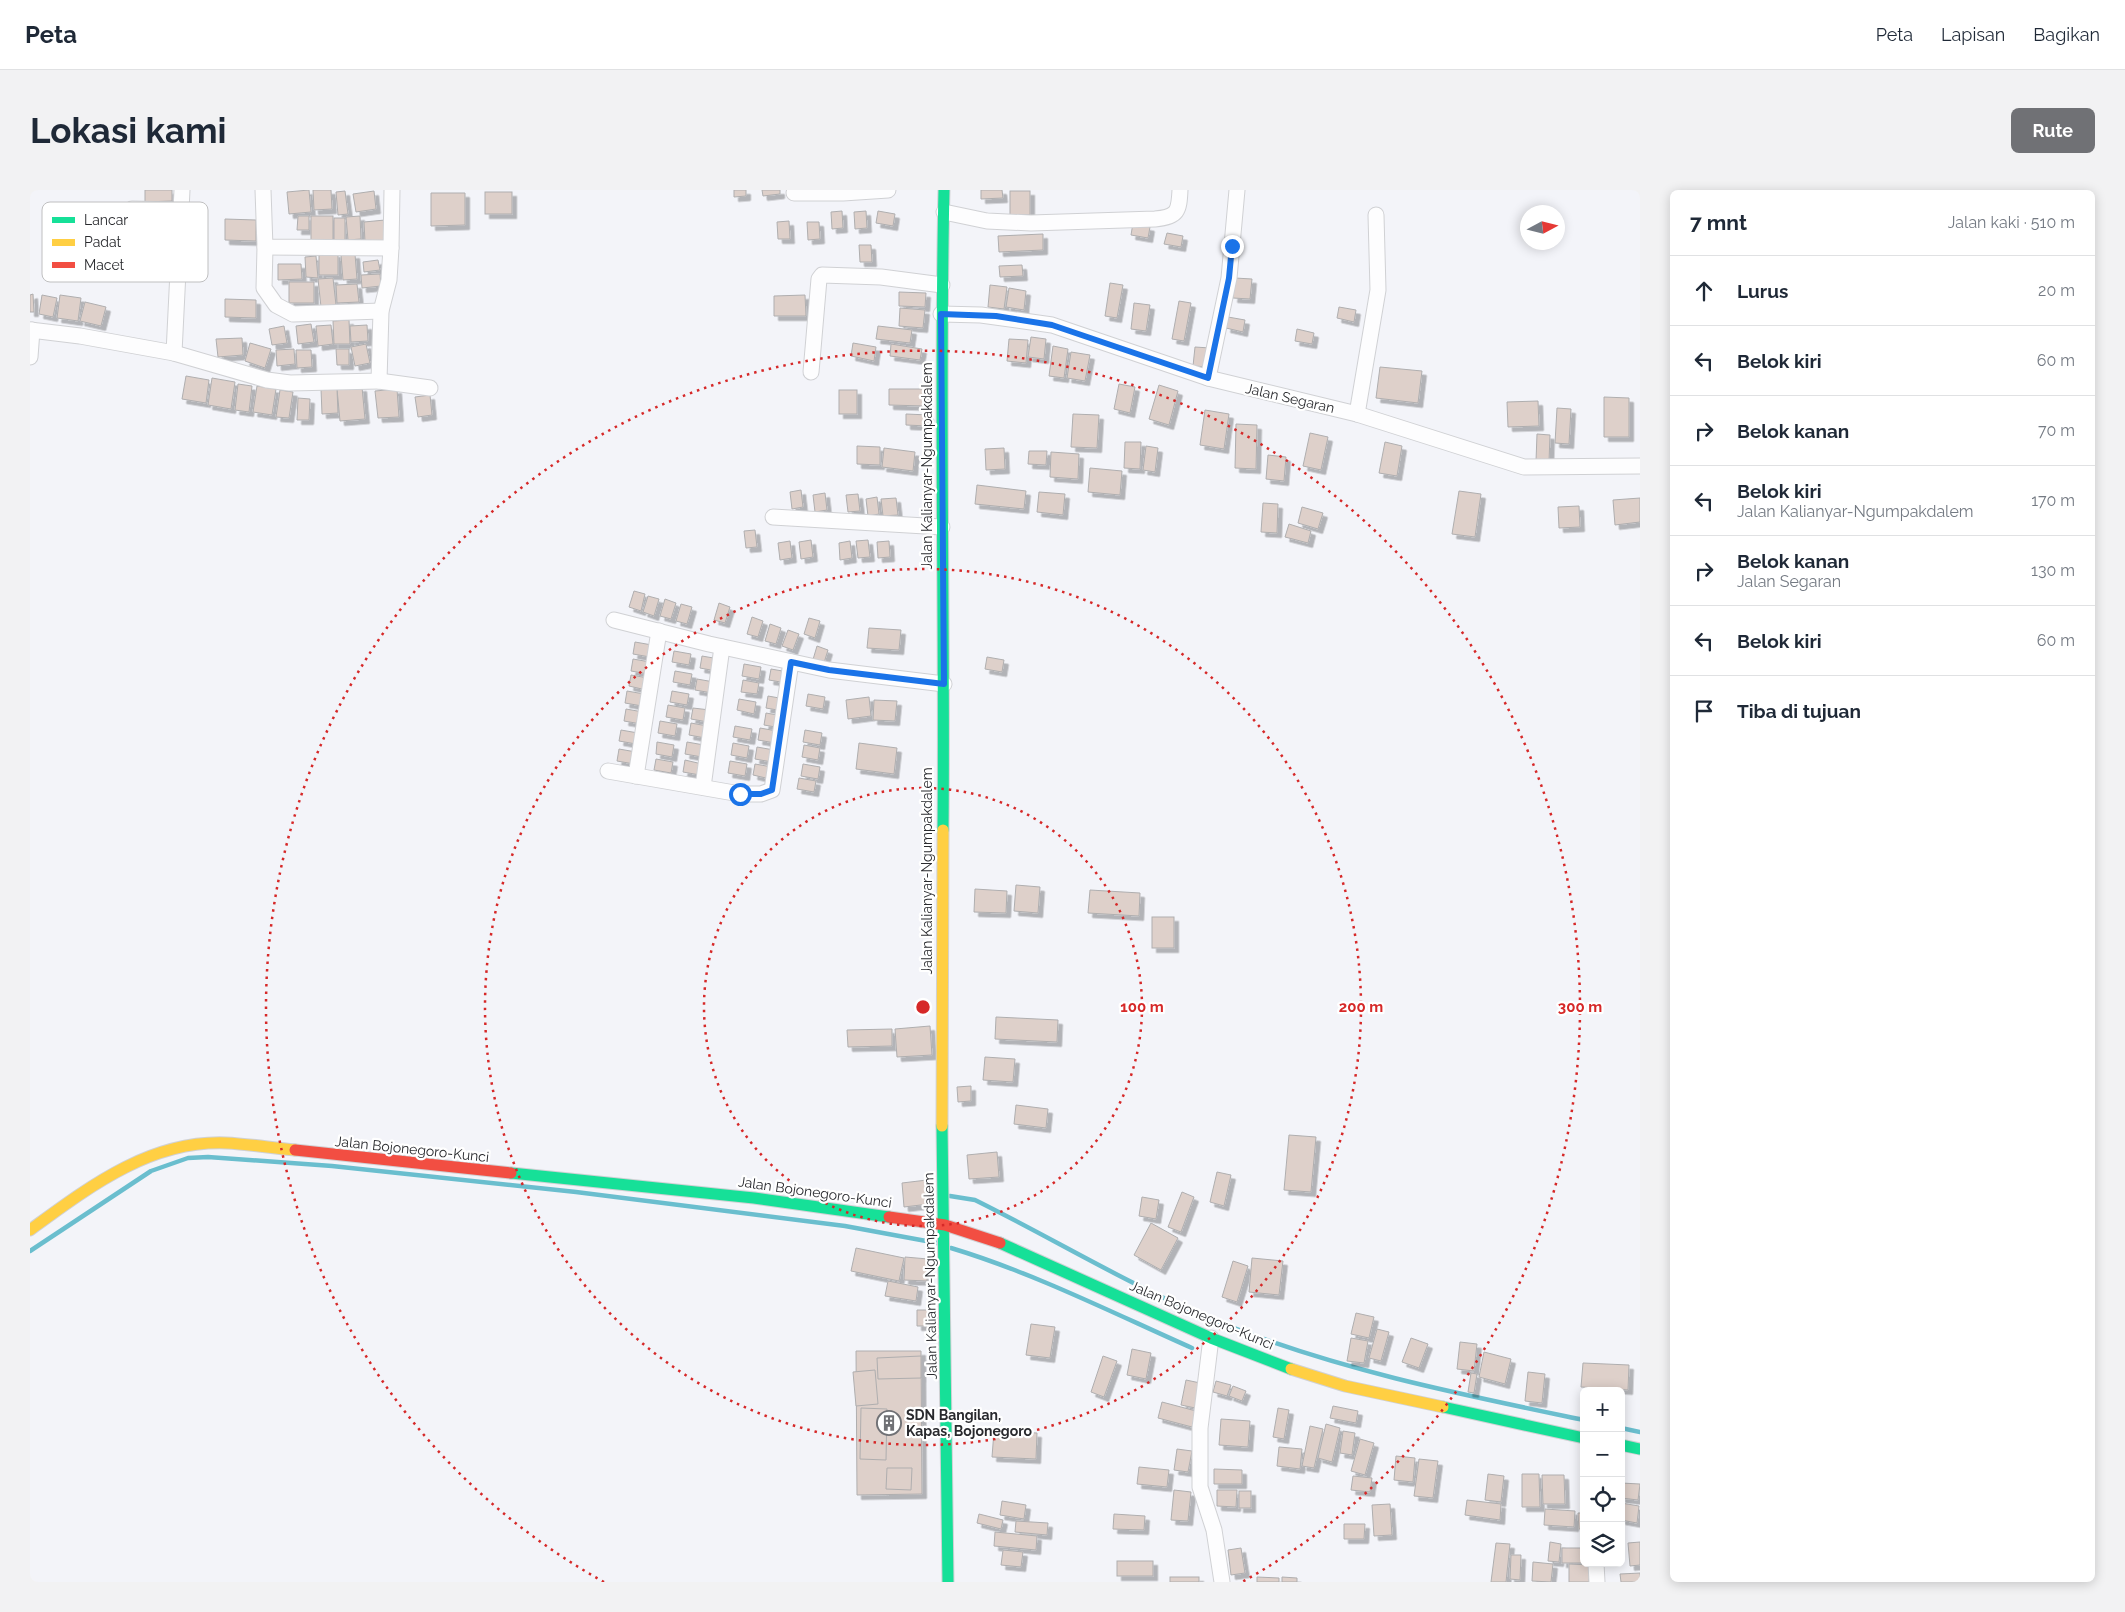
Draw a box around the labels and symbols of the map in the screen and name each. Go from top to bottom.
legend [42,202,208,282]
north arrow [1520,205,1565,250]
text: Lancar [84,212,128,228]
text: Padat [84,234,122,250]
route end [1221,235,1244,258]
text: Macet [84,257,125,273]
street label: Jalan Kalianyar-Ngumpakdalem [919,363,935,569]
street label: Jalan Segaran [1244,380,1336,416]
street label: Jalan Kalianyar-Ngumpakdalem [919,768,935,974]
route start [729,783,752,806]
centre of rings [914,998,932,1016]
text: 100 m [1120,998,1164,1016]
text: 200 m [1339,998,1383,1016]
text: 300 m [1558,998,1602,1016]
street label: Jalan Bojonegoro-Kunci [334,1133,490,1165]
street label: Jalan Kalianyar-Ngumpakdalem [920,1172,940,1380]
street label: Jalan Bojonegoro-Kunci [737,1173,893,1211]
street label: Jalan Bojonegoro-Kunci [1128,1277,1276,1353]
place label: SDN Bangilan, Kapas, Bojonegoro [906,1407,1032,1439]
building icon: SDN Bangilan, Kapas, Bojonegoro [876,1410,902,1436]

